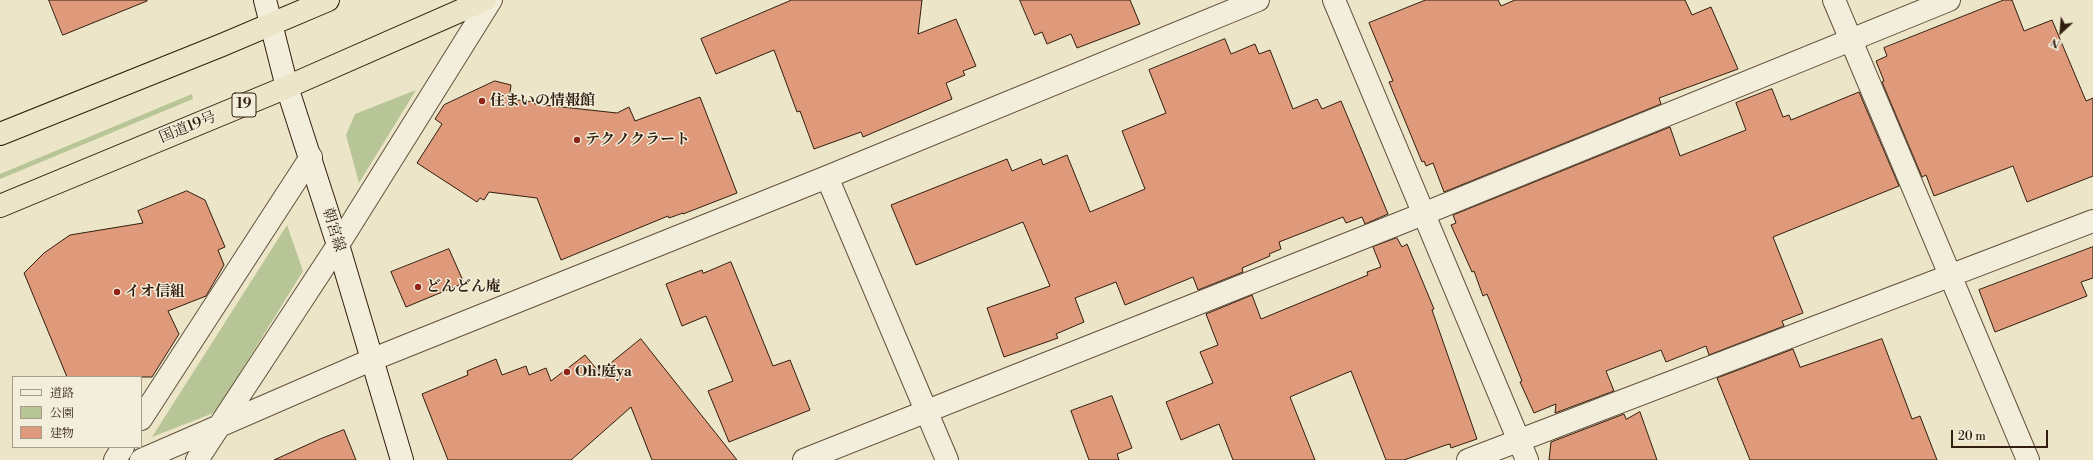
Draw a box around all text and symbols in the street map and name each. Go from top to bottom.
north arrow [2041,12,2081,52]
text: N [2049,35,2063,51]
place label: 住まいの情報館 [490,92,595,110]
road number: 19 [232,93,256,117]
marker: 住まいの情報館 [477,96,487,106]
street label: 国道19号 [157,108,219,148]
place label: テクノクラート [585,131,690,149]
marker: テクノクラート [572,135,582,145]
street label: 朝宮線 [318,206,348,254]
place label: どんどん庵 [426,278,501,296]
marker: どんどん庵 [413,282,423,292]
place label: イオ信組 [125,283,185,301]
marker: イオ信組 [112,287,122,297]
place label: Oh!庭ya [575,363,632,381]
marker: Oh!庭ya [562,367,572,377]
legend [12,376,142,448]
text: 道路 [50,386,74,401]
text: 公園 [50,406,74,421]
scale bar [1953,422,2050,448]
text: 建物 [50,426,74,441]
text: 20 m [1958,429,1986,444]

